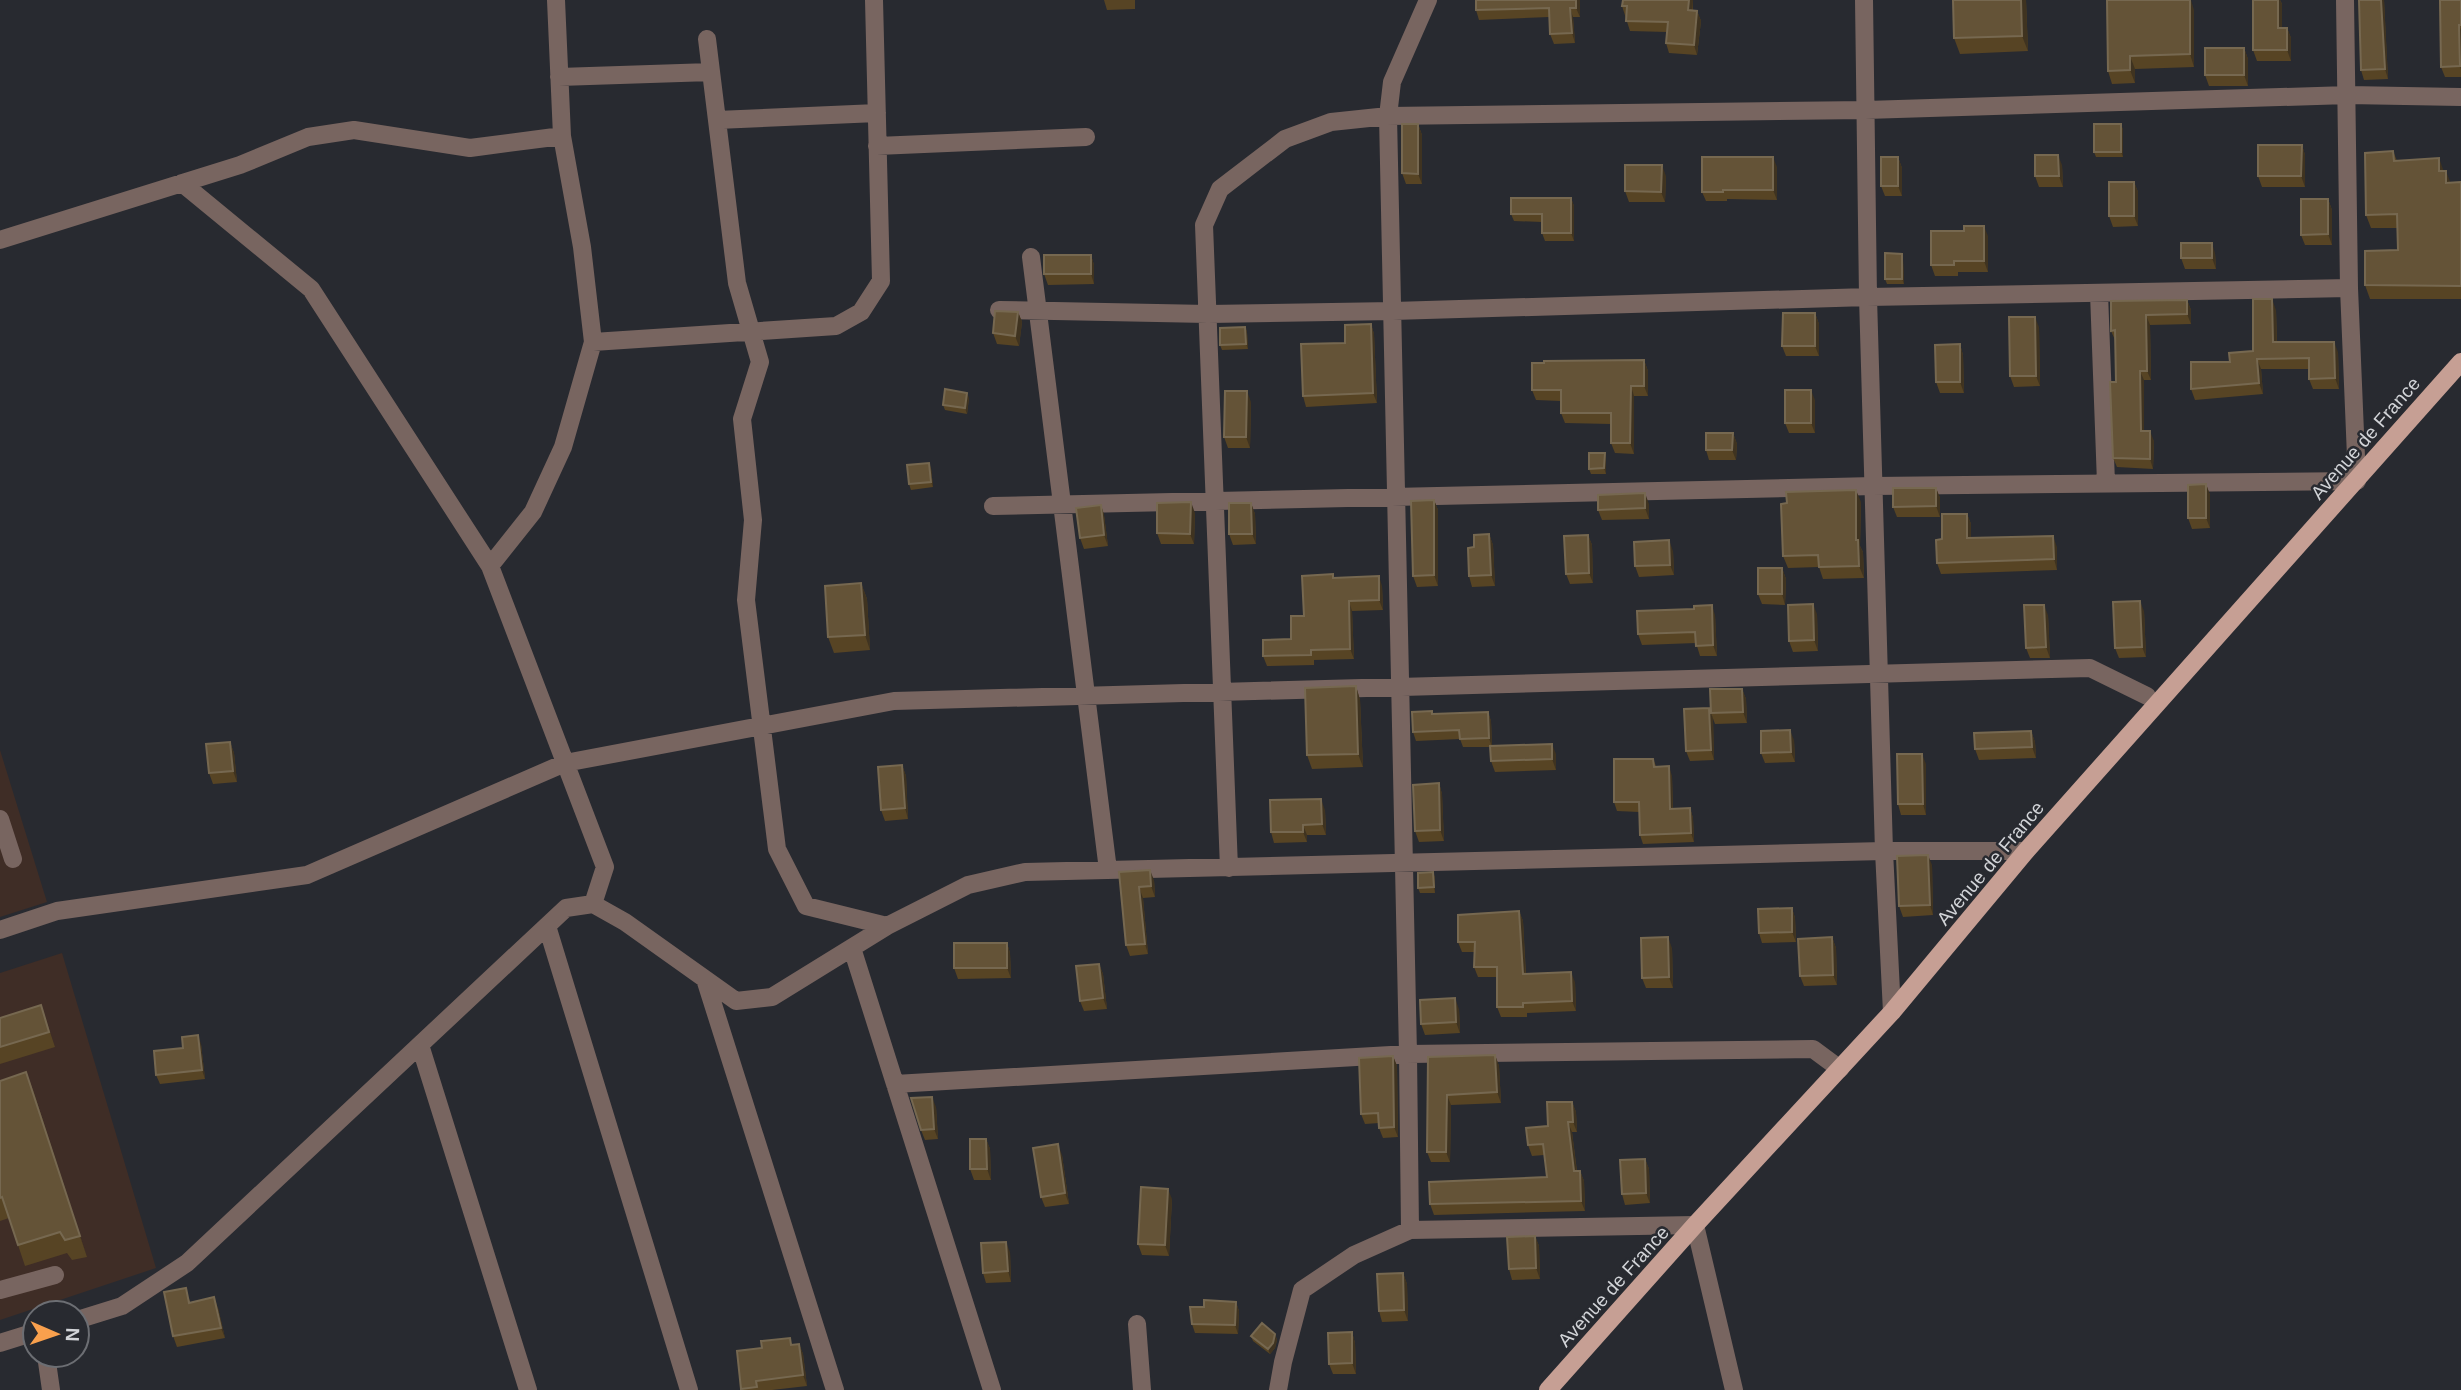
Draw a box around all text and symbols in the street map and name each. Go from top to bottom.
street label: Avenue de France [2307,373,2424,504]
street label: Avenue de France [1933,797,2048,929]
street label: Avenue de France [1554,1222,1673,1351]
north arrow [21,1299,91,1369]
text: N [62,1327,83,1342]

